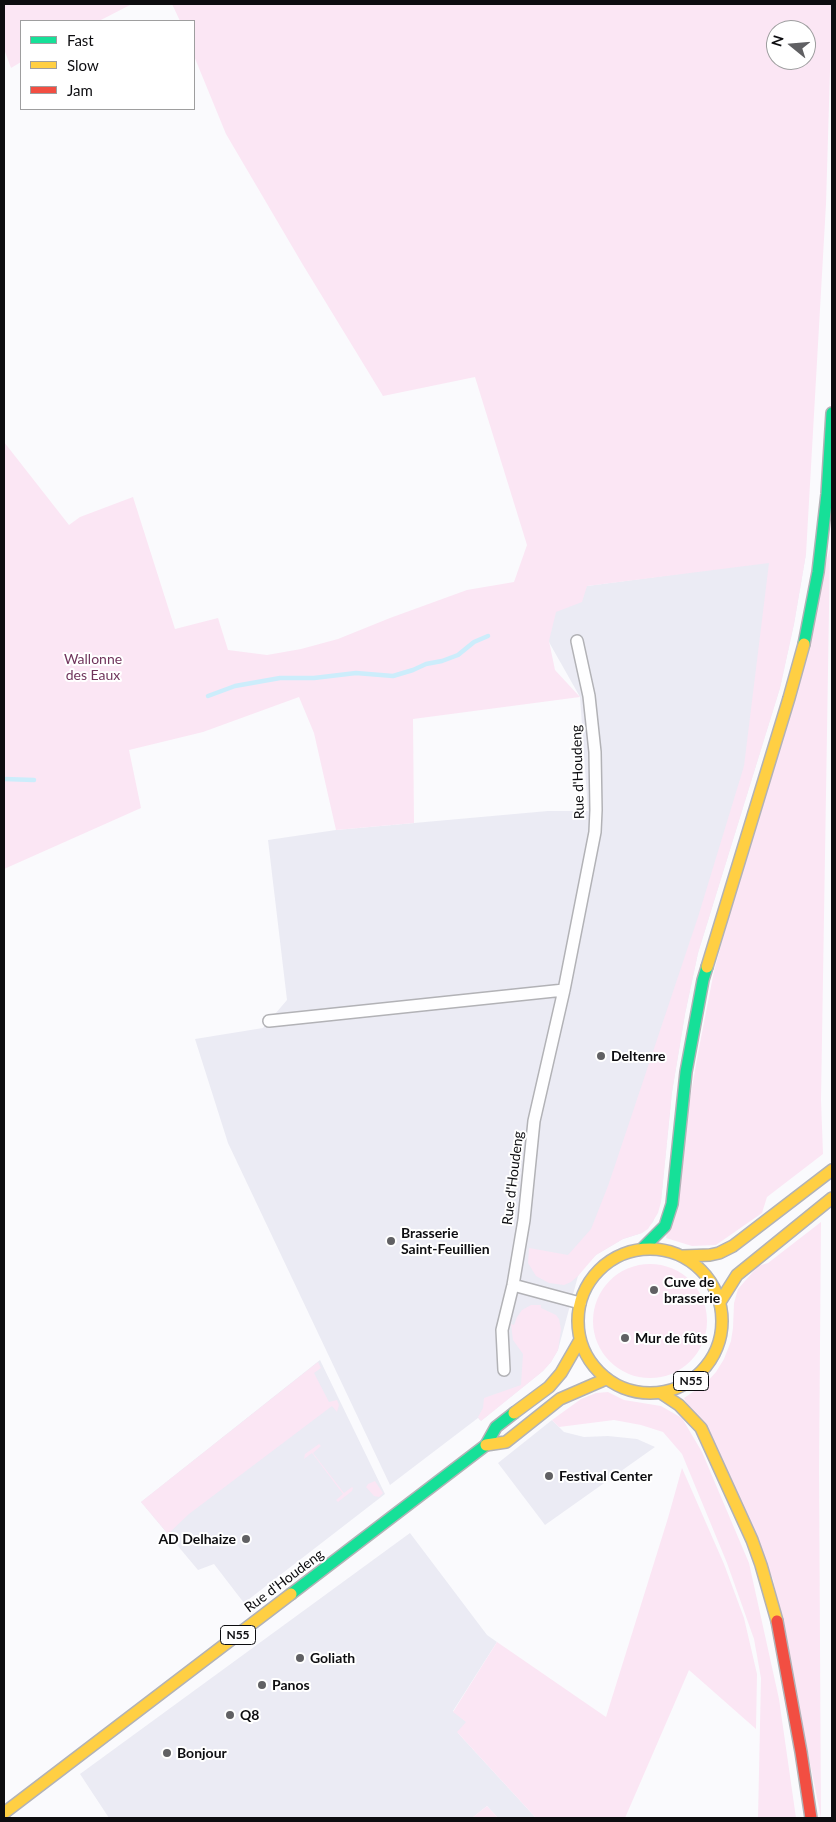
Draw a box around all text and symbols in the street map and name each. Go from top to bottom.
legend [20,20,195,110]
north arrow [766,20,816,70]
text: Fast [67,31,94,49]
text: N [767,33,787,48]
text: Slow [67,56,99,74]
text: Jam [67,81,93,99]
park label: Wallonne des Eaux [64,651,122,684]
street label: Rue d'Houdeng [568,724,588,820]
place label: Deltenre [611,1048,666,1064]
marker: Deltenre [595,1050,607,1062]
street label: Rue d'Houdeng [499,1130,527,1226]
place label: Brasserie Saint-Feuillien [401,1225,490,1258]
marker: Brasserie Saint-Feuillien [385,1235,397,1247]
place label: Cuve de brasserie [664,1274,720,1306]
marker: Cuve de brasserie [648,1284,660,1296]
place label: Mur de fûts [635,1330,708,1346]
marker: Mur de fûts [619,1332,631,1344]
road number: N55 [674,1372,708,1390]
place label: Festival Center [559,1468,652,1484]
marker: Festival Center [543,1470,555,1482]
place label: AD Delhaize [158,1531,236,1547]
marker: AD Delhaize [240,1533,252,1545]
street label: Rue d'Houdeng [241,1546,327,1616]
road number: N55 [220,1626,256,1644]
place label: Goliath [310,1650,355,1666]
marker: Goliath [294,1652,306,1664]
place label: Panos [272,1677,310,1693]
marker: Panos [256,1679,268,1691]
place label: Q8 [240,1707,259,1723]
marker: Q8 [224,1709,236,1721]
place label: Bonjour [177,1745,227,1761]
marker: Bonjour [161,1747,173,1759]

